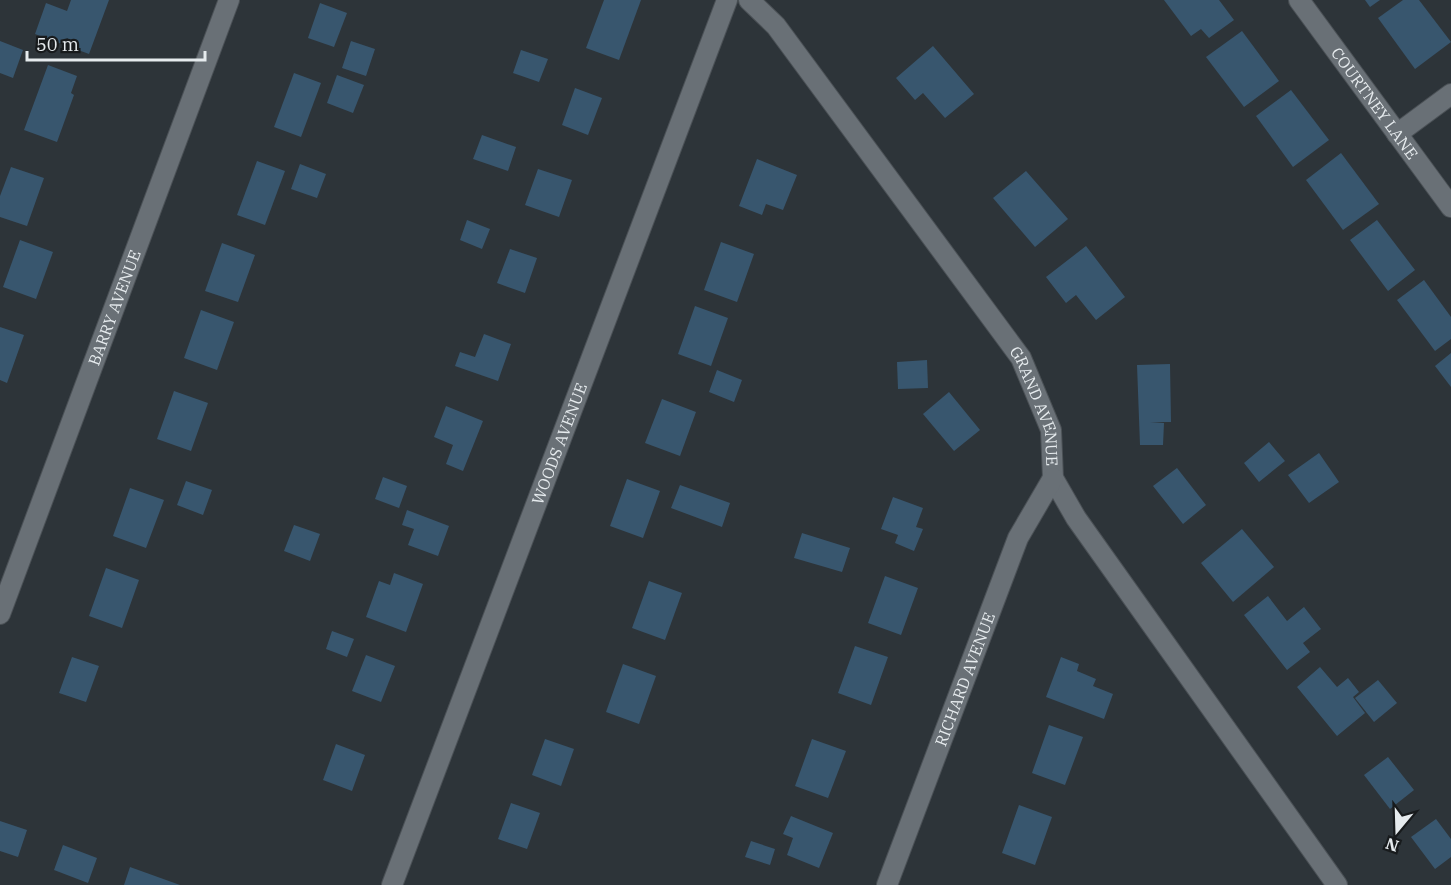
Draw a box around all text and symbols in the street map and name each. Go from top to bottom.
scale bar [27,24,206,62]
text: 50 m [36,33,79,56]
street label: COURTNEY LANE [1327,43,1422,163]
street label: BARRY AVENUE [84,247,145,368]
street label: GRAND AVENUE [1006,342,1062,467]
street label: WOODS AVENUE [527,380,591,507]
street label: RICHARD AVENUE [930,609,999,749]
north arrow [1367,801,1427,861]
text: N [1383,834,1401,857]

